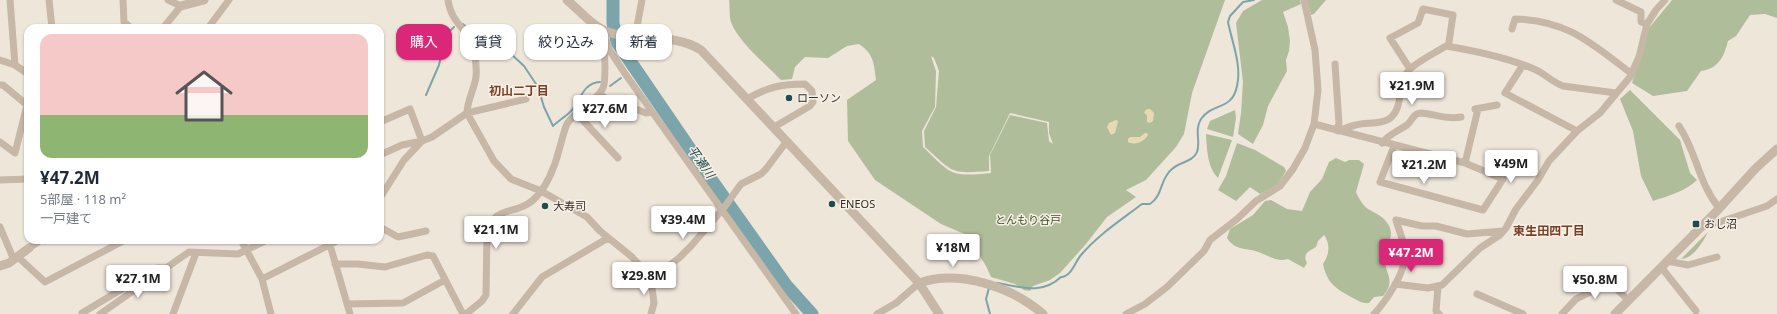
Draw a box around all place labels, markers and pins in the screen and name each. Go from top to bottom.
pin: ¥21.9M [1379,72,1445,106]
place label: ローソン [797,90,841,105]
marker: ローソン [784,93,794,103]
pin: ¥27.6M [572,95,638,129]
pin: ¥49M [1487,150,1535,184]
pin: ¥21.2M [1391,151,1457,185]
place label: ENEOS [840,196,875,211]
place label: 大寿司 [553,198,586,213]
marker: ENEOS [827,199,837,209]
marker: 大寿司 [540,201,550,211]
pin: ¥39.4M [650,206,716,240]
pin: ¥21.1M [463,216,529,250]
place label: おし沼 [1704,216,1737,231]
marker: おし沼 [1691,219,1701,229]
pin: ¥18M [929,234,977,268]
pin: ¥47.2M [1378,239,1444,273]
pin: ¥29.8M [611,262,677,296]
pin: ¥27.1M [105,265,171,299]
pin: ¥50.8M [1562,266,1628,300]

